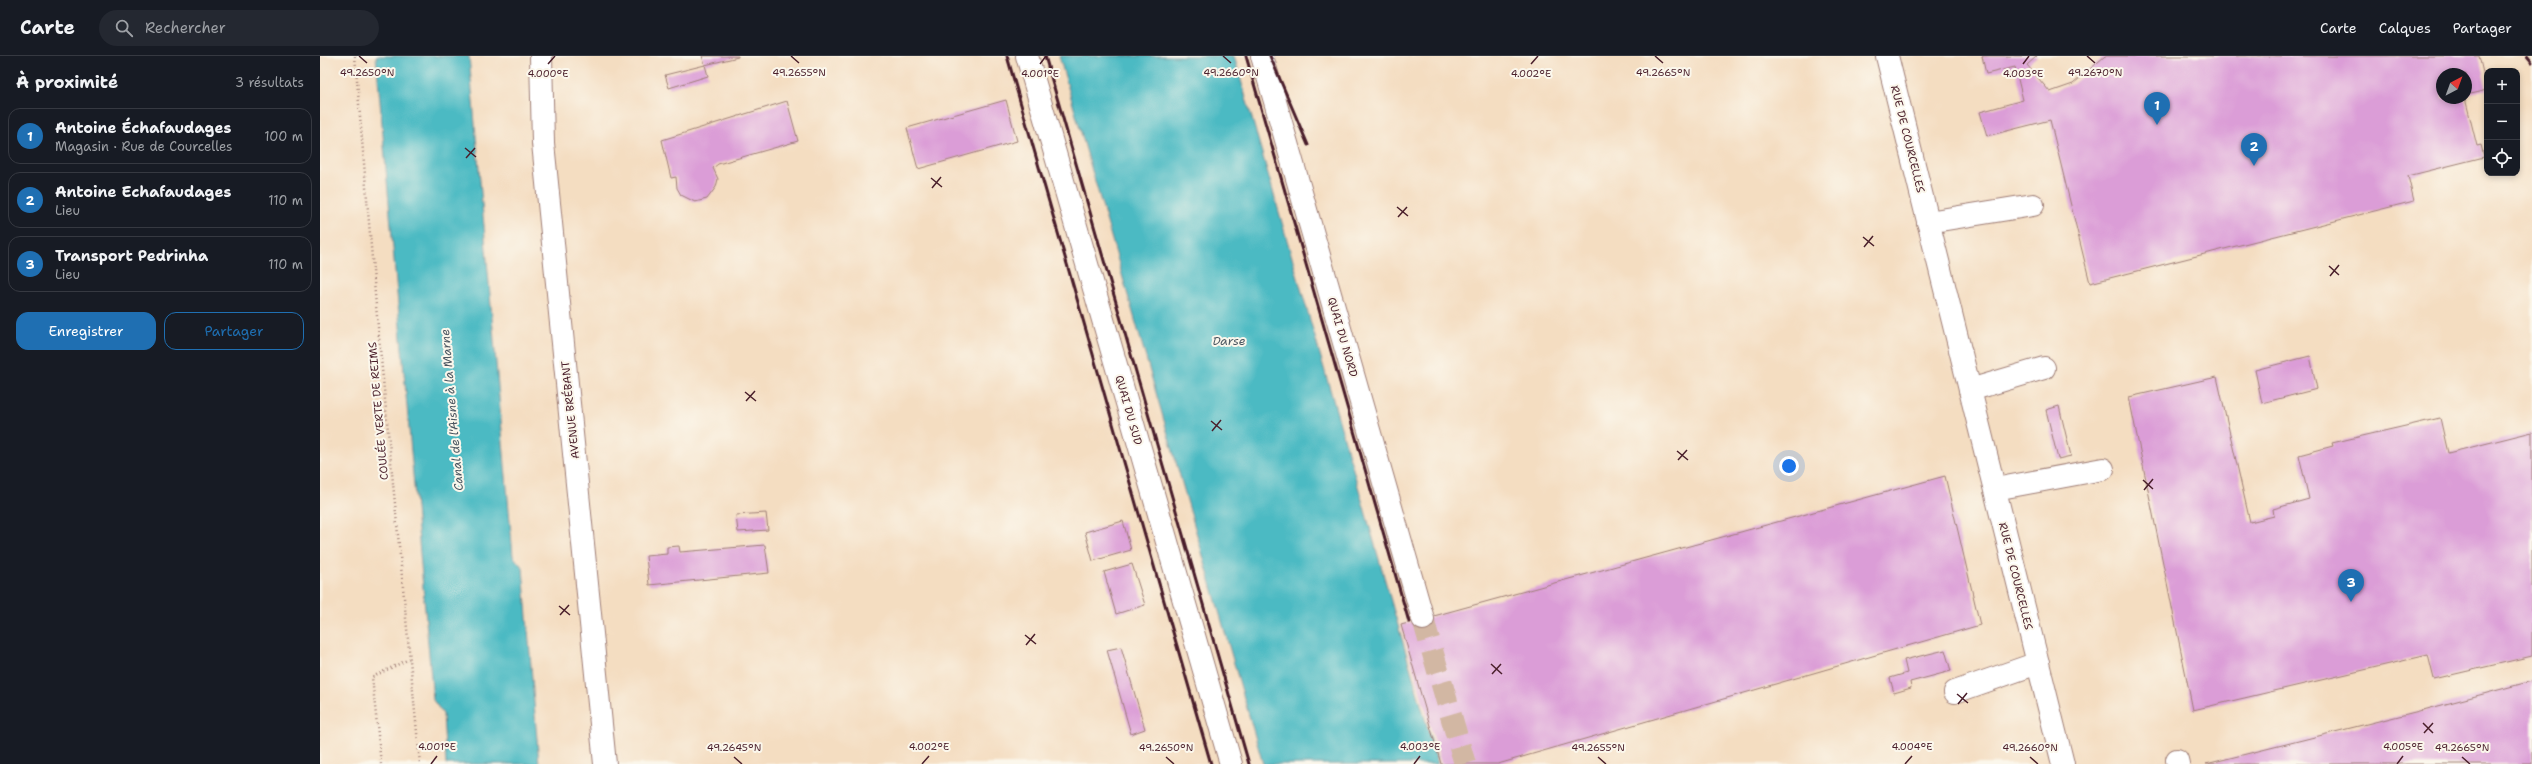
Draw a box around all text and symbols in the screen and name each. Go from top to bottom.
search box [99,10,379,46]
text: Carte [20,15,75,40]
icon: search [113,17,135,39]
text: Rechercher [145,18,226,38]
text: Carte [2320,19,2357,37]
text: Calques [2379,19,2431,37]
text: Partager [2453,19,2512,37]
text: 49.2650°N [340,66,394,79]
text: 49.2655°N [772,66,826,79]
text: 49.2660°N [1203,66,1259,79]
text: 49.2665°N [1636,66,1690,79]
text: 49.2670°N [2068,66,2122,79]
text: 4.000°E [527,67,569,80]
text: 4.001°E [1021,67,1059,80]
text: 4.002°E [1511,67,1551,80]
text: 4.003°E [2003,67,2043,80]
north arrow [2436,68,2472,104]
map controls [2484,68,2520,176]
button: + [2484,68,2520,104]
text: À proximité [16,71,118,93]
text: 3 résultats [235,74,304,91]
street label: RUE DE COURCELLES [1887,84,1928,194]
pin: 1 [2144,92,2170,125]
button: − [2484,104,2520,140]
text: Antoine Échafaudages [55,118,231,138]
text: 1 [27,128,33,145]
text: 100 m [264,128,303,145]
pin: 2 [2241,133,2267,166]
text: Magasin · Rue de Courcelles [55,138,233,155]
button: locate [2484,140,2520,176]
text: Antoine Echafaudages [55,182,231,202]
text: 2 [25,192,35,209]
text: 110 m [268,192,303,209]
text: Lieu [55,202,80,219]
text: Transport Pedrinha [55,246,208,266]
text: 3 [25,256,35,273]
text: 110 m [268,256,303,273]
text: Lieu [55,266,80,283]
street label: QUAI DU NORD [1324,295,1361,379]
button: Enregistrer [16,312,156,350]
button: Partager [164,312,304,350]
water label: Canal de l'Aisne à la Marne [437,328,467,492]
water label: Darse [1212,333,1246,349]
street label: COULÉE VERTE DE REIMS [364,341,392,481]
street label: AVENUE BRÉBANT [557,360,583,460]
street label: QUAI DU SUD [1111,373,1146,447]
your location [1779,456,1799,476]
street label: RUE DE COURCELLES [1995,521,2036,631]
pin: 3 [2338,569,2364,602]
text: 4.001°E [418,740,456,753]
text: 4.002°E [909,740,949,753]
text: 4.003°E [1400,740,1440,753]
text: 4.004°E [1892,740,1932,753]
text: 4.005°E [2383,740,2423,753]
text: 49.2645°N [707,741,761,754]
text: 49.2650°N [1139,741,1193,754]
text: 49.2655°N [1571,741,1625,754]
text: 49.2660°N [2002,741,2058,754]
text: 49.2665°N [2435,741,2489,754]

